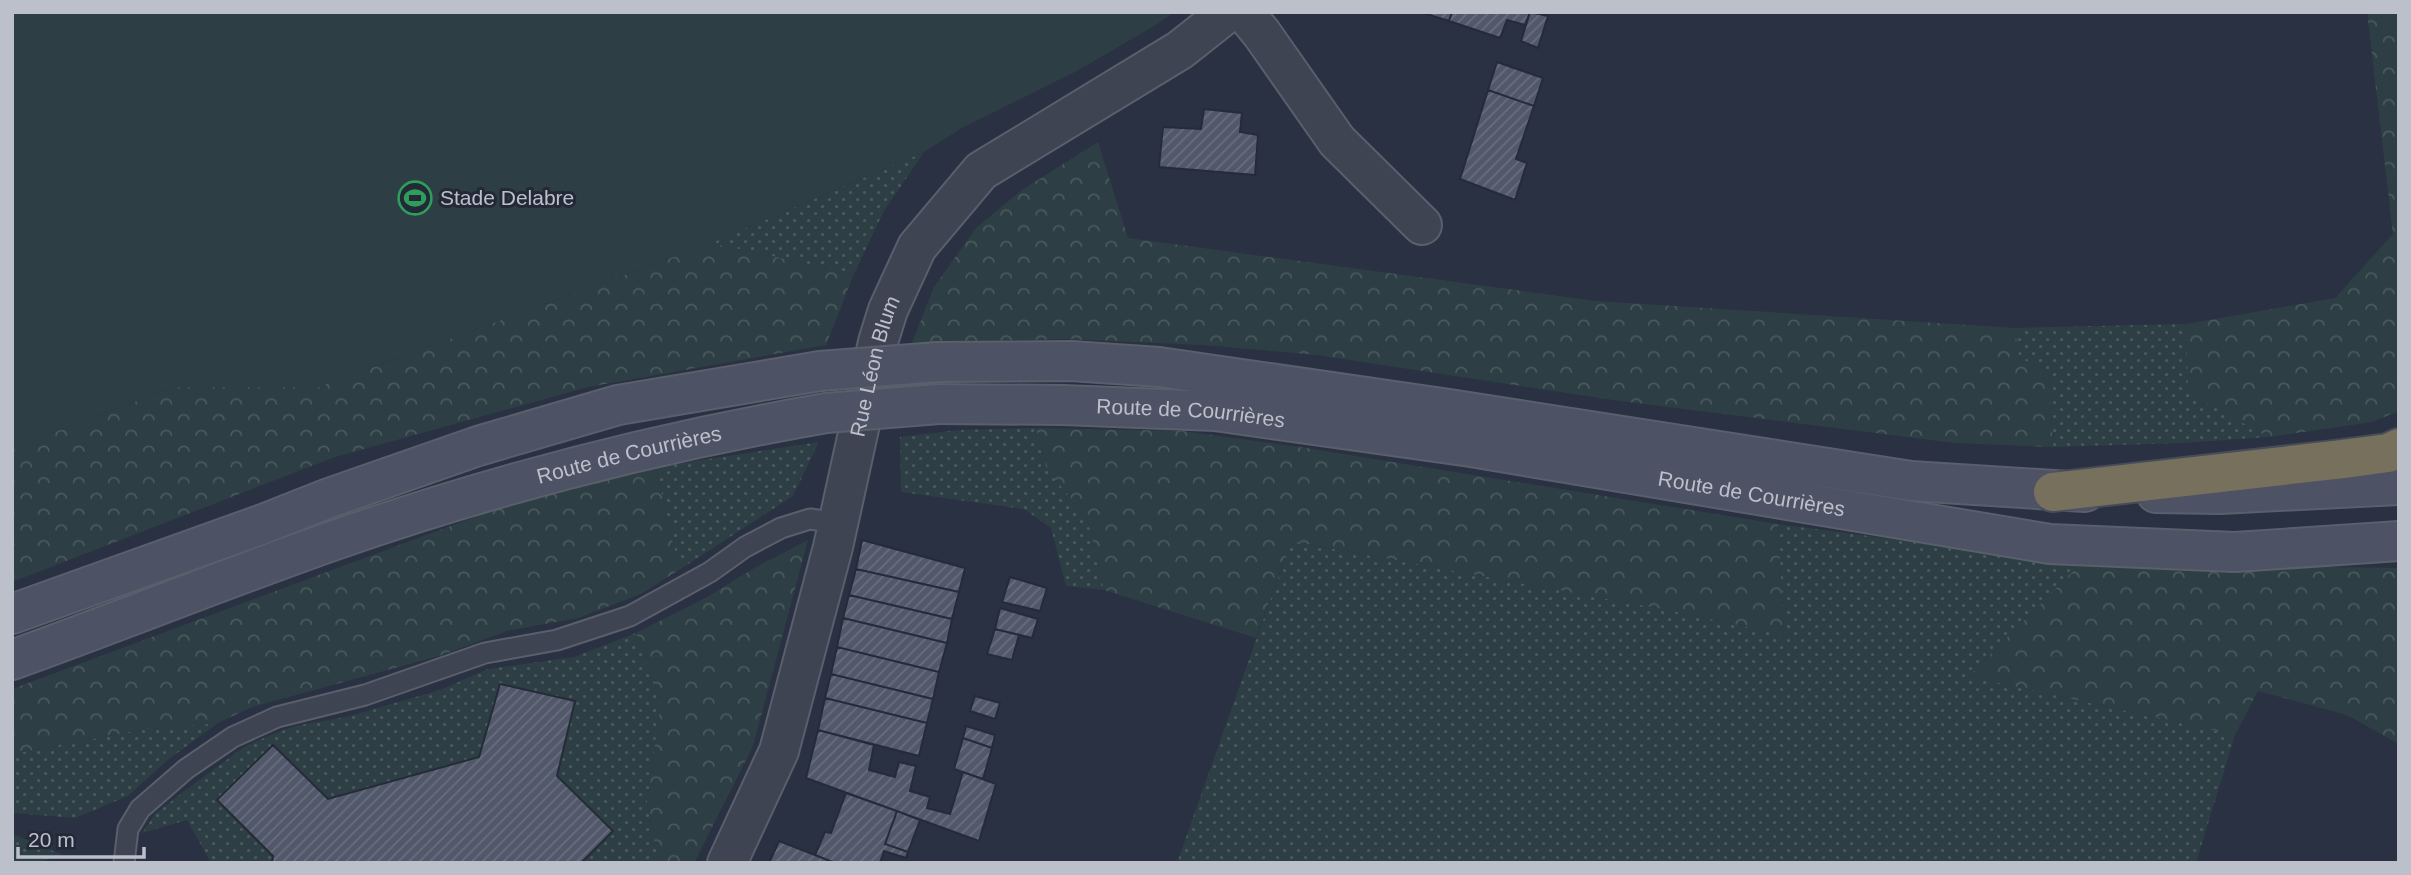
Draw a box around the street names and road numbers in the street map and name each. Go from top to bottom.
street label: Rue Léon Blum [846,292,904,439]
street label: Route de Courrières [1096,394,1286,432]
street label: Route de Courrières [534,421,723,488]
street label: Route de Courrières [1656,467,1847,520]

